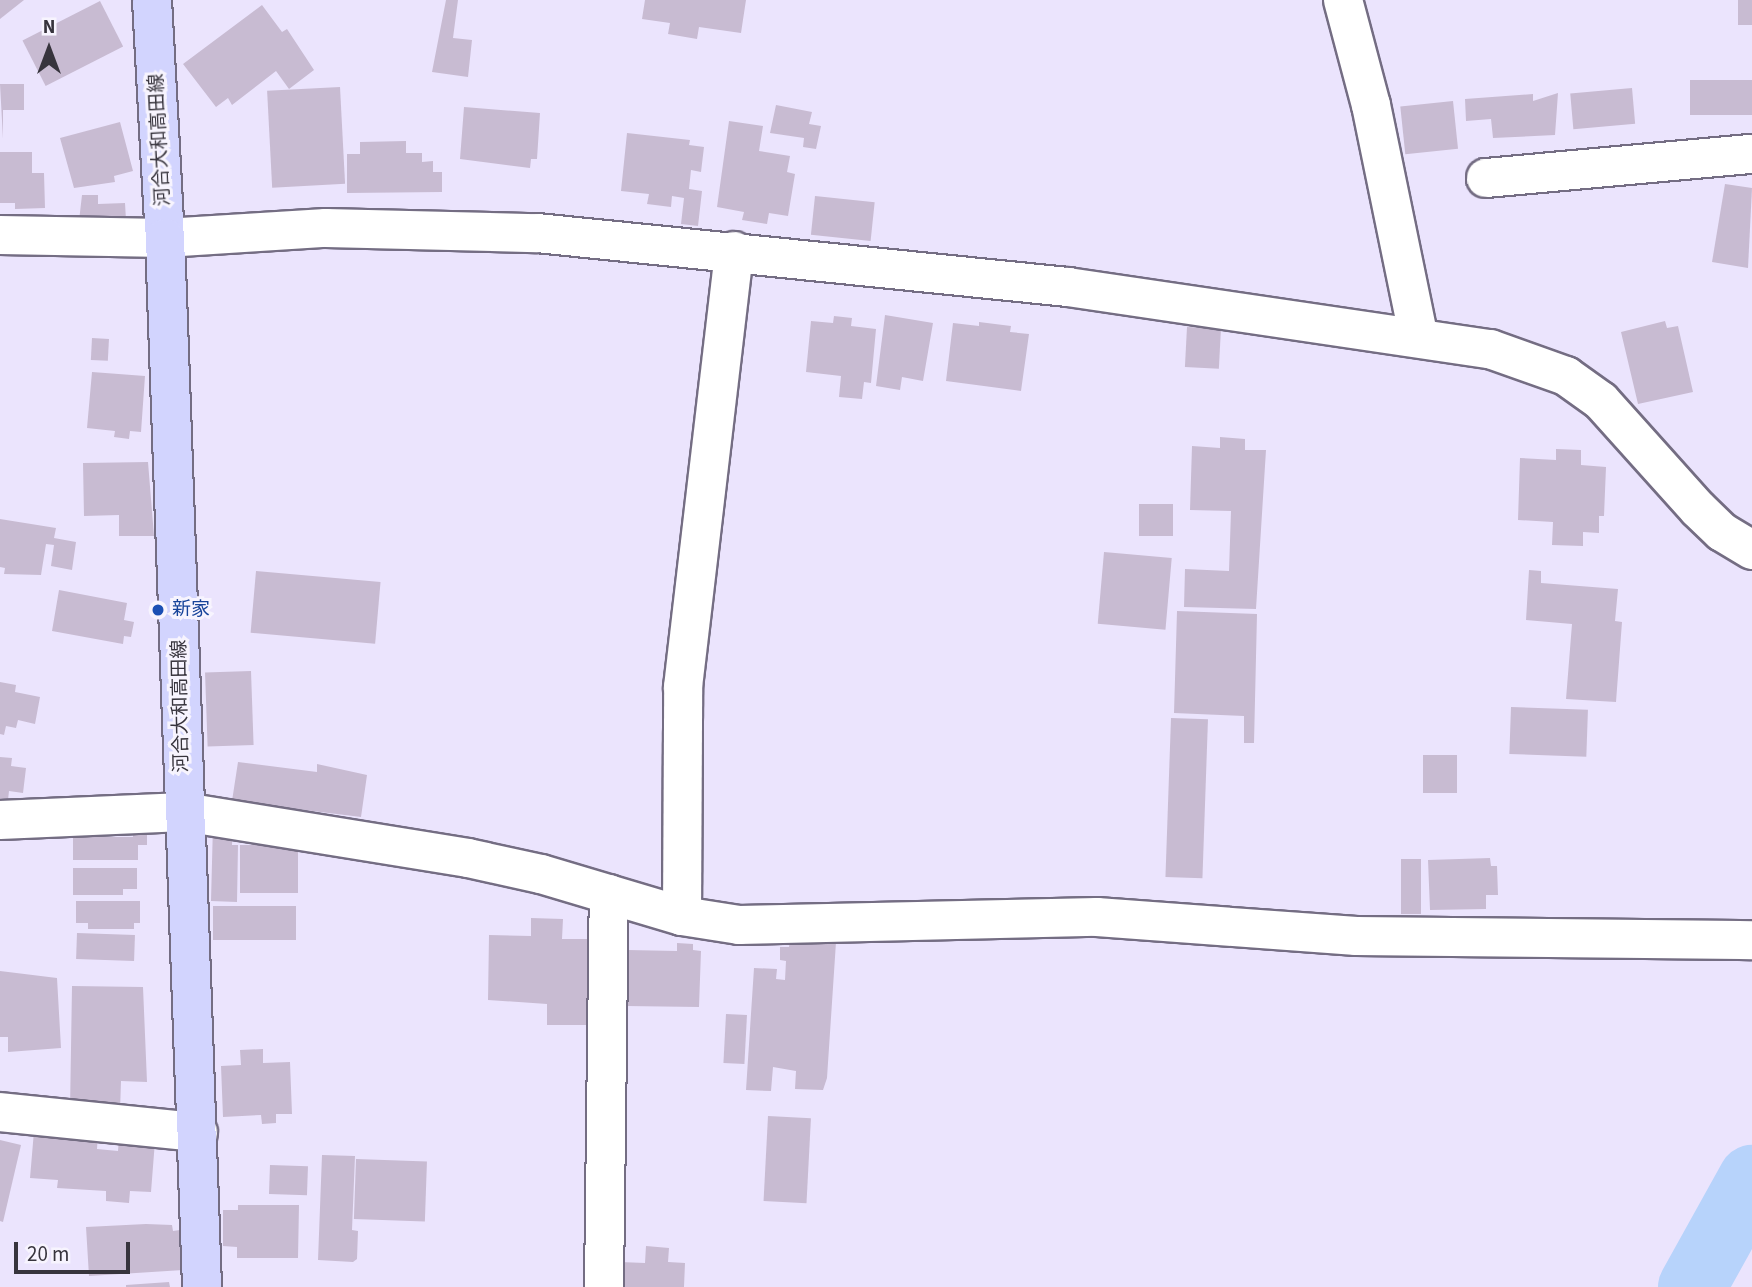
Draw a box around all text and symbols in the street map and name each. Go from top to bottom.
north arrow [14,14,84,84]
text: N [43,14,55,41]
street label: 河合大和高田線 [145,73,175,207]
place label: 新家 [172,599,210,621]
marker: 新家 [150,602,166,618]
street label: 河合大和高田線 [168,639,194,773]
scale bar [18,1228,133,1272]
text: 20 m [27,1239,69,1269]

